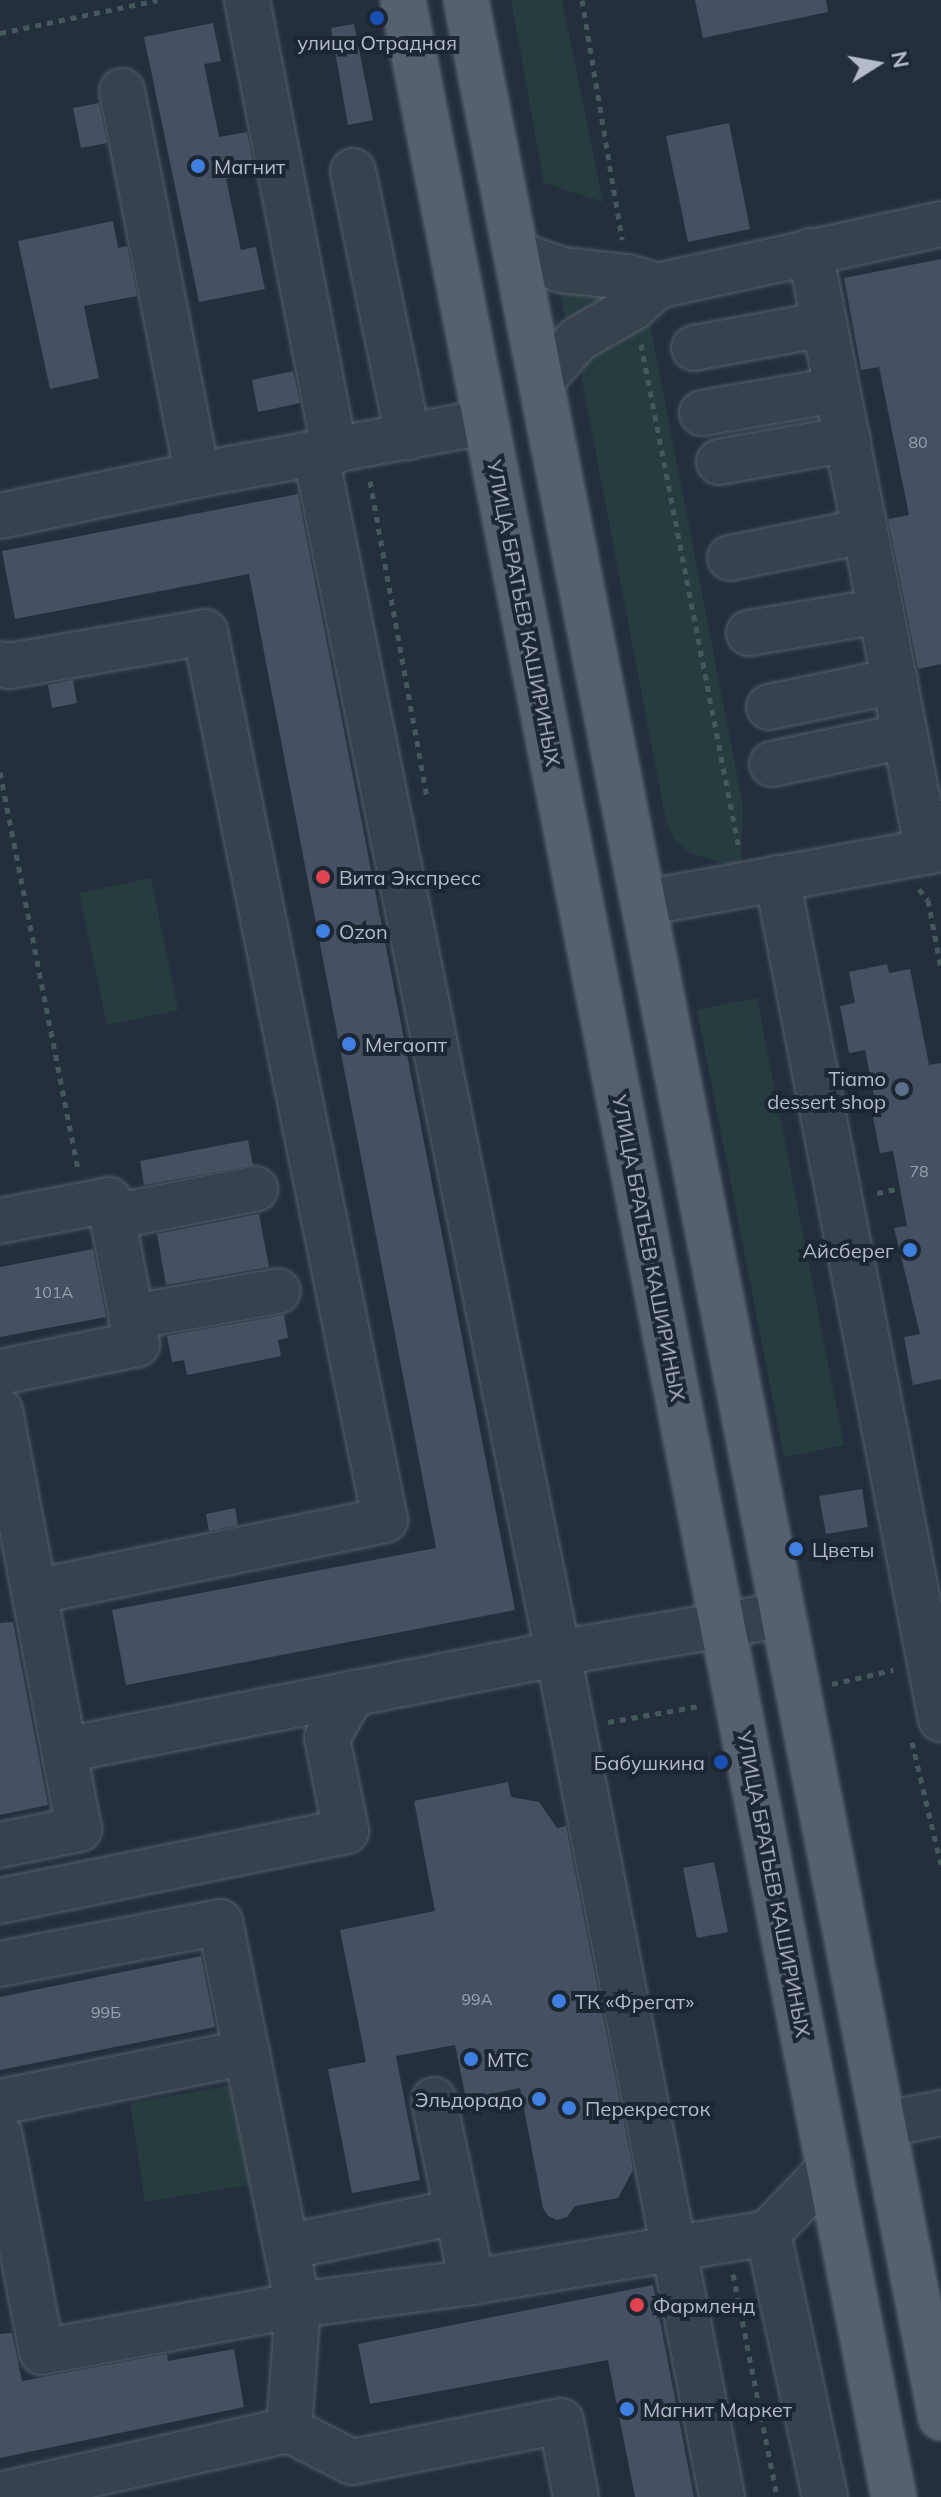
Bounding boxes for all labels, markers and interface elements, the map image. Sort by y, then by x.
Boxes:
marker: улица Отрадная [368,9,386,27]
north arrow [837,24,917,104]
place label: улица Отрадная [297,30,457,54]
text: N [885,49,916,70]
place label: Магнит [214,154,285,178]
marker: Магнит [189,157,207,175]
house number: 80 [908,432,928,452]
street label: УЛИЦА БРАТЬЕВ КАШИРИНЫХ [482,458,566,768]
place label: Вита Экспресс [339,865,481,889]
marker: Вита Экспресс [314,868,332,886]
place label: Ozon [339,919,388,943]
marker: Ozon [314,922,332,940]
place label: Мегаопт [365,1032,447,1056]
marker: Мегаопт [340,1035,358,1053]
place label: Tiamo dessert shop [767,1066,886,1113]
marker: Tiamo dessert shop [893,1080,911,1098]
street label: УЛИЦА БРАТЬЕВ КАШИРИНЫХ [607,1093,691,1403]
house number: 78 [909,1161,929,1181]
place label: Айсберег [802,1238,894,1262]
marker: Айсберег [901,1241,919,1259]
house number: 101А [33,1282,73,1302]
place label: Цветы [812,1537,874,1561]
marker: Цветы [787,1540,805,1558]
street label: УЛИЦА БРАТЬЕВ КАШИРИНЫХ [732,1729,816,2039]
place label: Бабушкина [594,1750,705,1774]
marker: Бабушкина [712,1753,730,1771]
house number: 99А [462,1989,492,2009]
place label: ТК «Фрегат» [575,1989,694,2013]
marker: ТК «Фрегат» [550,1992,568,2010]
house number: 99Б [91,2002,121,2022]
place label: МТС [487,2047,529,2071]
marker: МТС [462,2050,480,2068]
place label: Эльдорадо [415,2087,523,2111]
marker: Эльдорадо [530,2090,548,2108]
place label: Перекресток [585,2096,710,2120]
marker: Перекресток [560,2099,578,2117]
place label: Фармленд [653,2293,755,2317]
marker: Фармленд [628,2296,646,2314]
place label: Магнит Маркет [643,2397,792,2421]
marker: Магнит Маркет [618,2400,636,2418]

